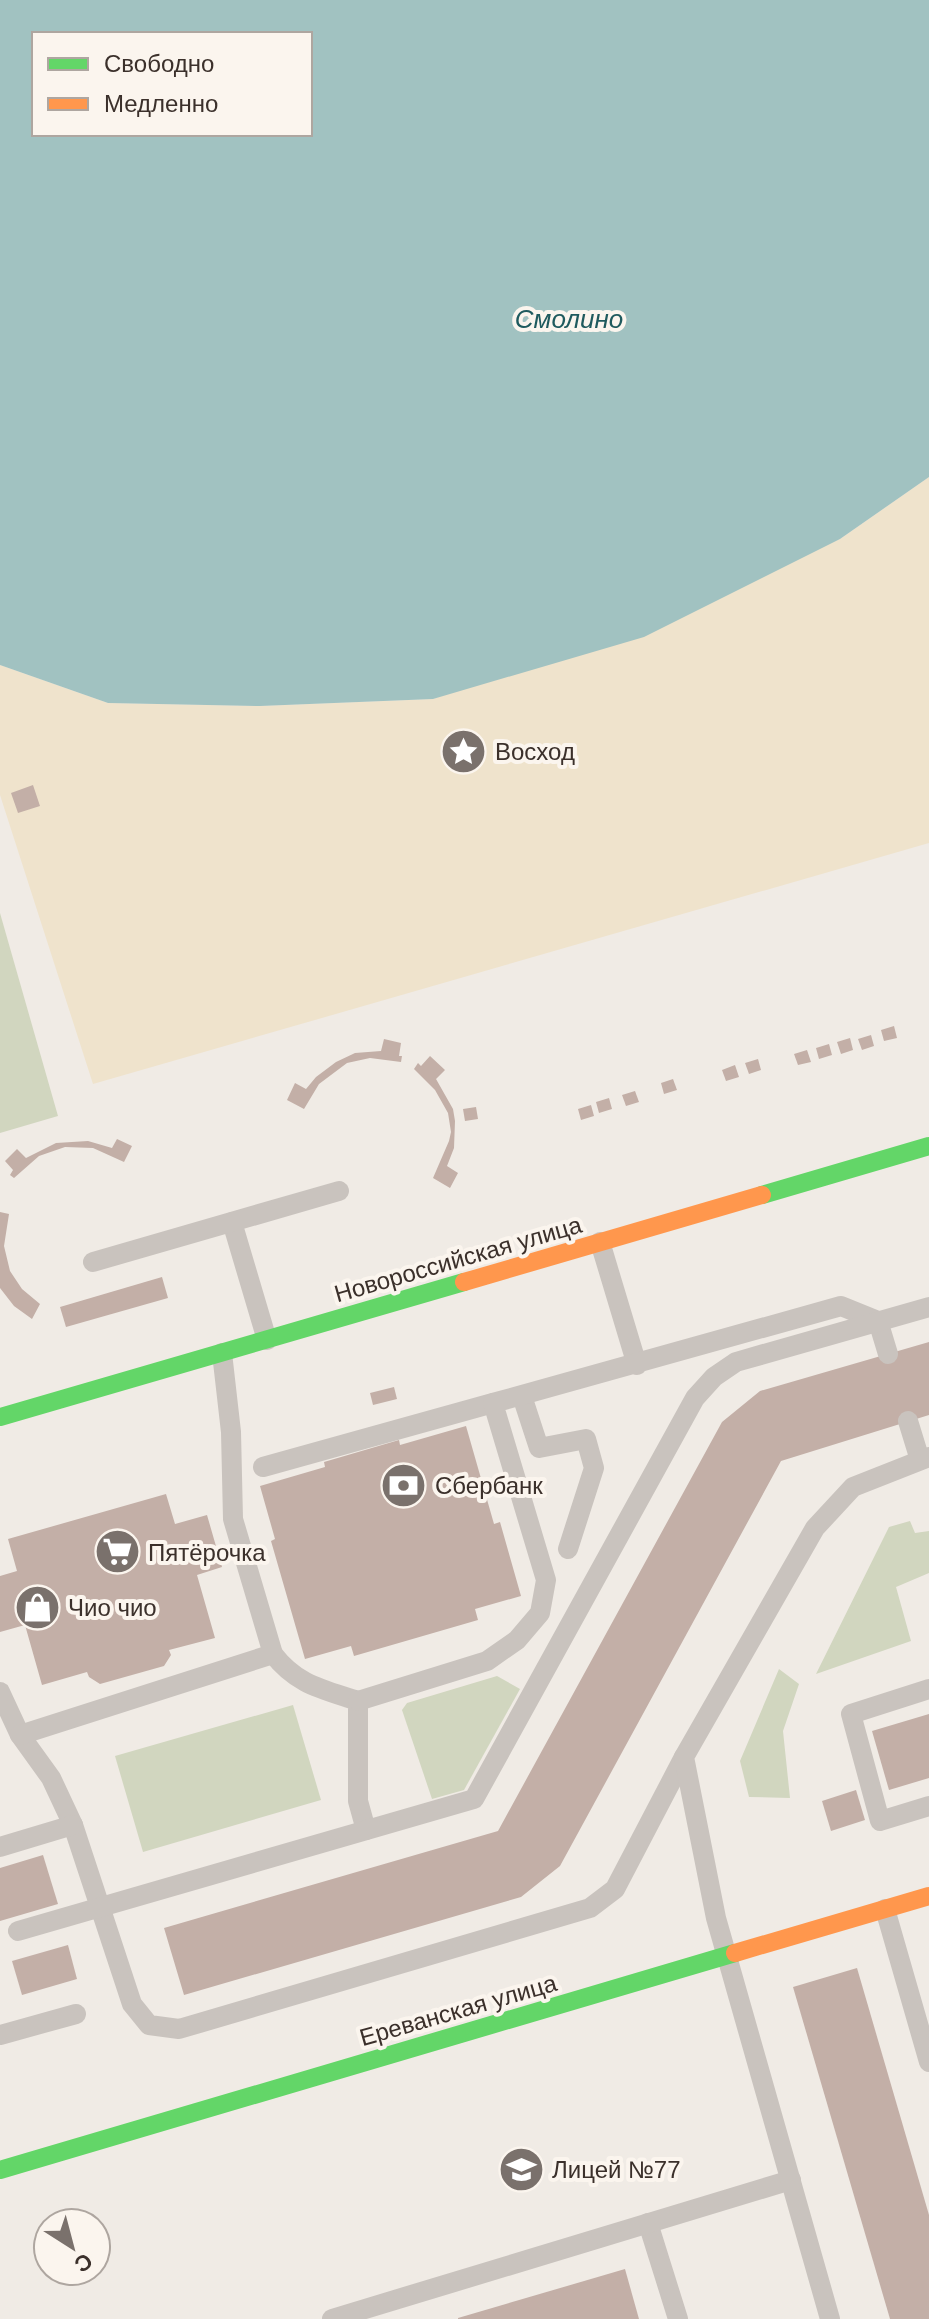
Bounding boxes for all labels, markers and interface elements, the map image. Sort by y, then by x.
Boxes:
legend [32,32,312,136]
text: Свободно [104,50,214,77]
text: Медленно [104,90,218,117]
water label: Смолино [515,304,623,334]
place icon: Восход [440,727,488,775]
place label: Восход [495,738,575,765]
street label: Новороссийская улица [331,1211,585,1307]
bank icon: Сбербанк [380,1461,428,1509]
place label: Сбербанк [435,1472,543,1499]
supermarket icon: Пятёрочка [93,1528,141,1576]
place label: Пятёрочка [148,1539,266,1566]
shop icon: Чио чио [13,1583,61,1631]
place label: Чио чио [68,1594,157,1621]
street label: Ереванская улица [356,1969,560,2051]
school or university icon: Лицей №77 [497,2145,545,2193]
place label: Лицей №77 [552,2156,681,2183]
north arrow [32,2207,112,2287]
text: С [70,2248,97,2278]

